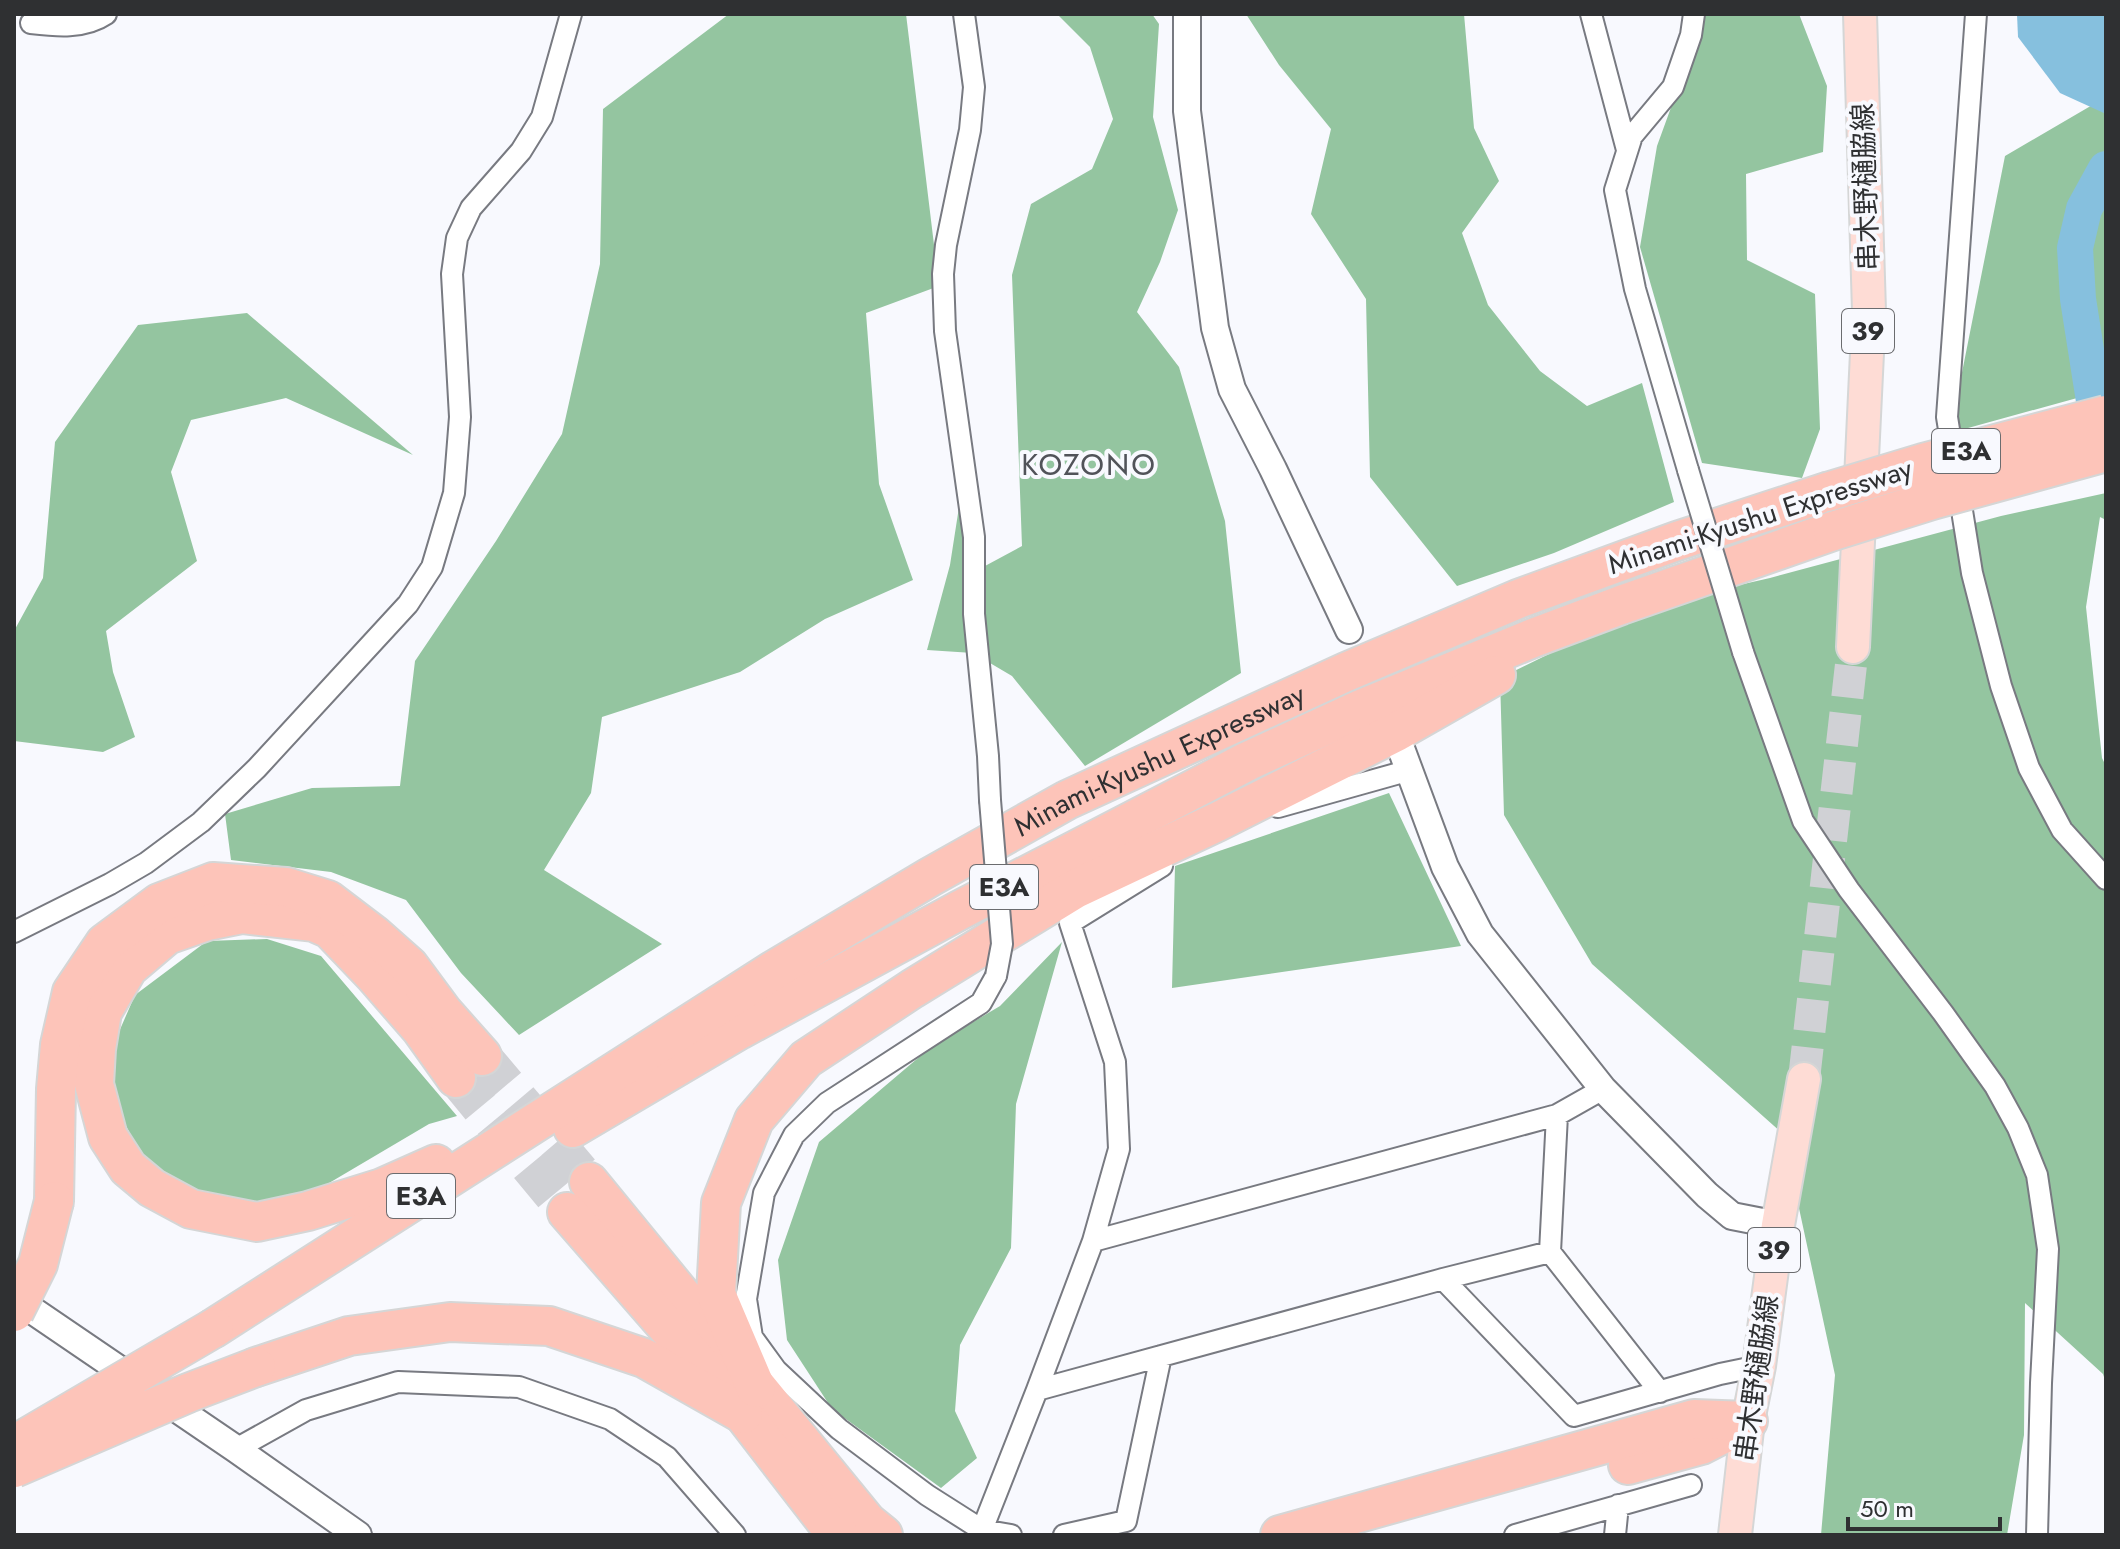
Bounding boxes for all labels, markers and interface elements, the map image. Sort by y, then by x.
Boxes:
street label: 串木野樋脇線 [1842,102,1889,272]
road number: 39 [1842,309,1894,353]
road number: E3A [1932,429,2000,473]
district label: KOZONO [1021,443,1157,486]
street label: Minami-Kyushu Expressway [1603,448,1918,585]
street label: Minami-Kyushu Expressway [1006,673,1312,847]
road number: E3A [970,865,1038,909]
road number: E3A [387,1174,455,1218]
road number: 39 [1748,1228,1800,1272]
street label: 串木野樋脇線 [1725,1292,1788,1464]
scale bar [1848,1481,2000,1531]
text: 50 m [1860,1491,1914,1526]

